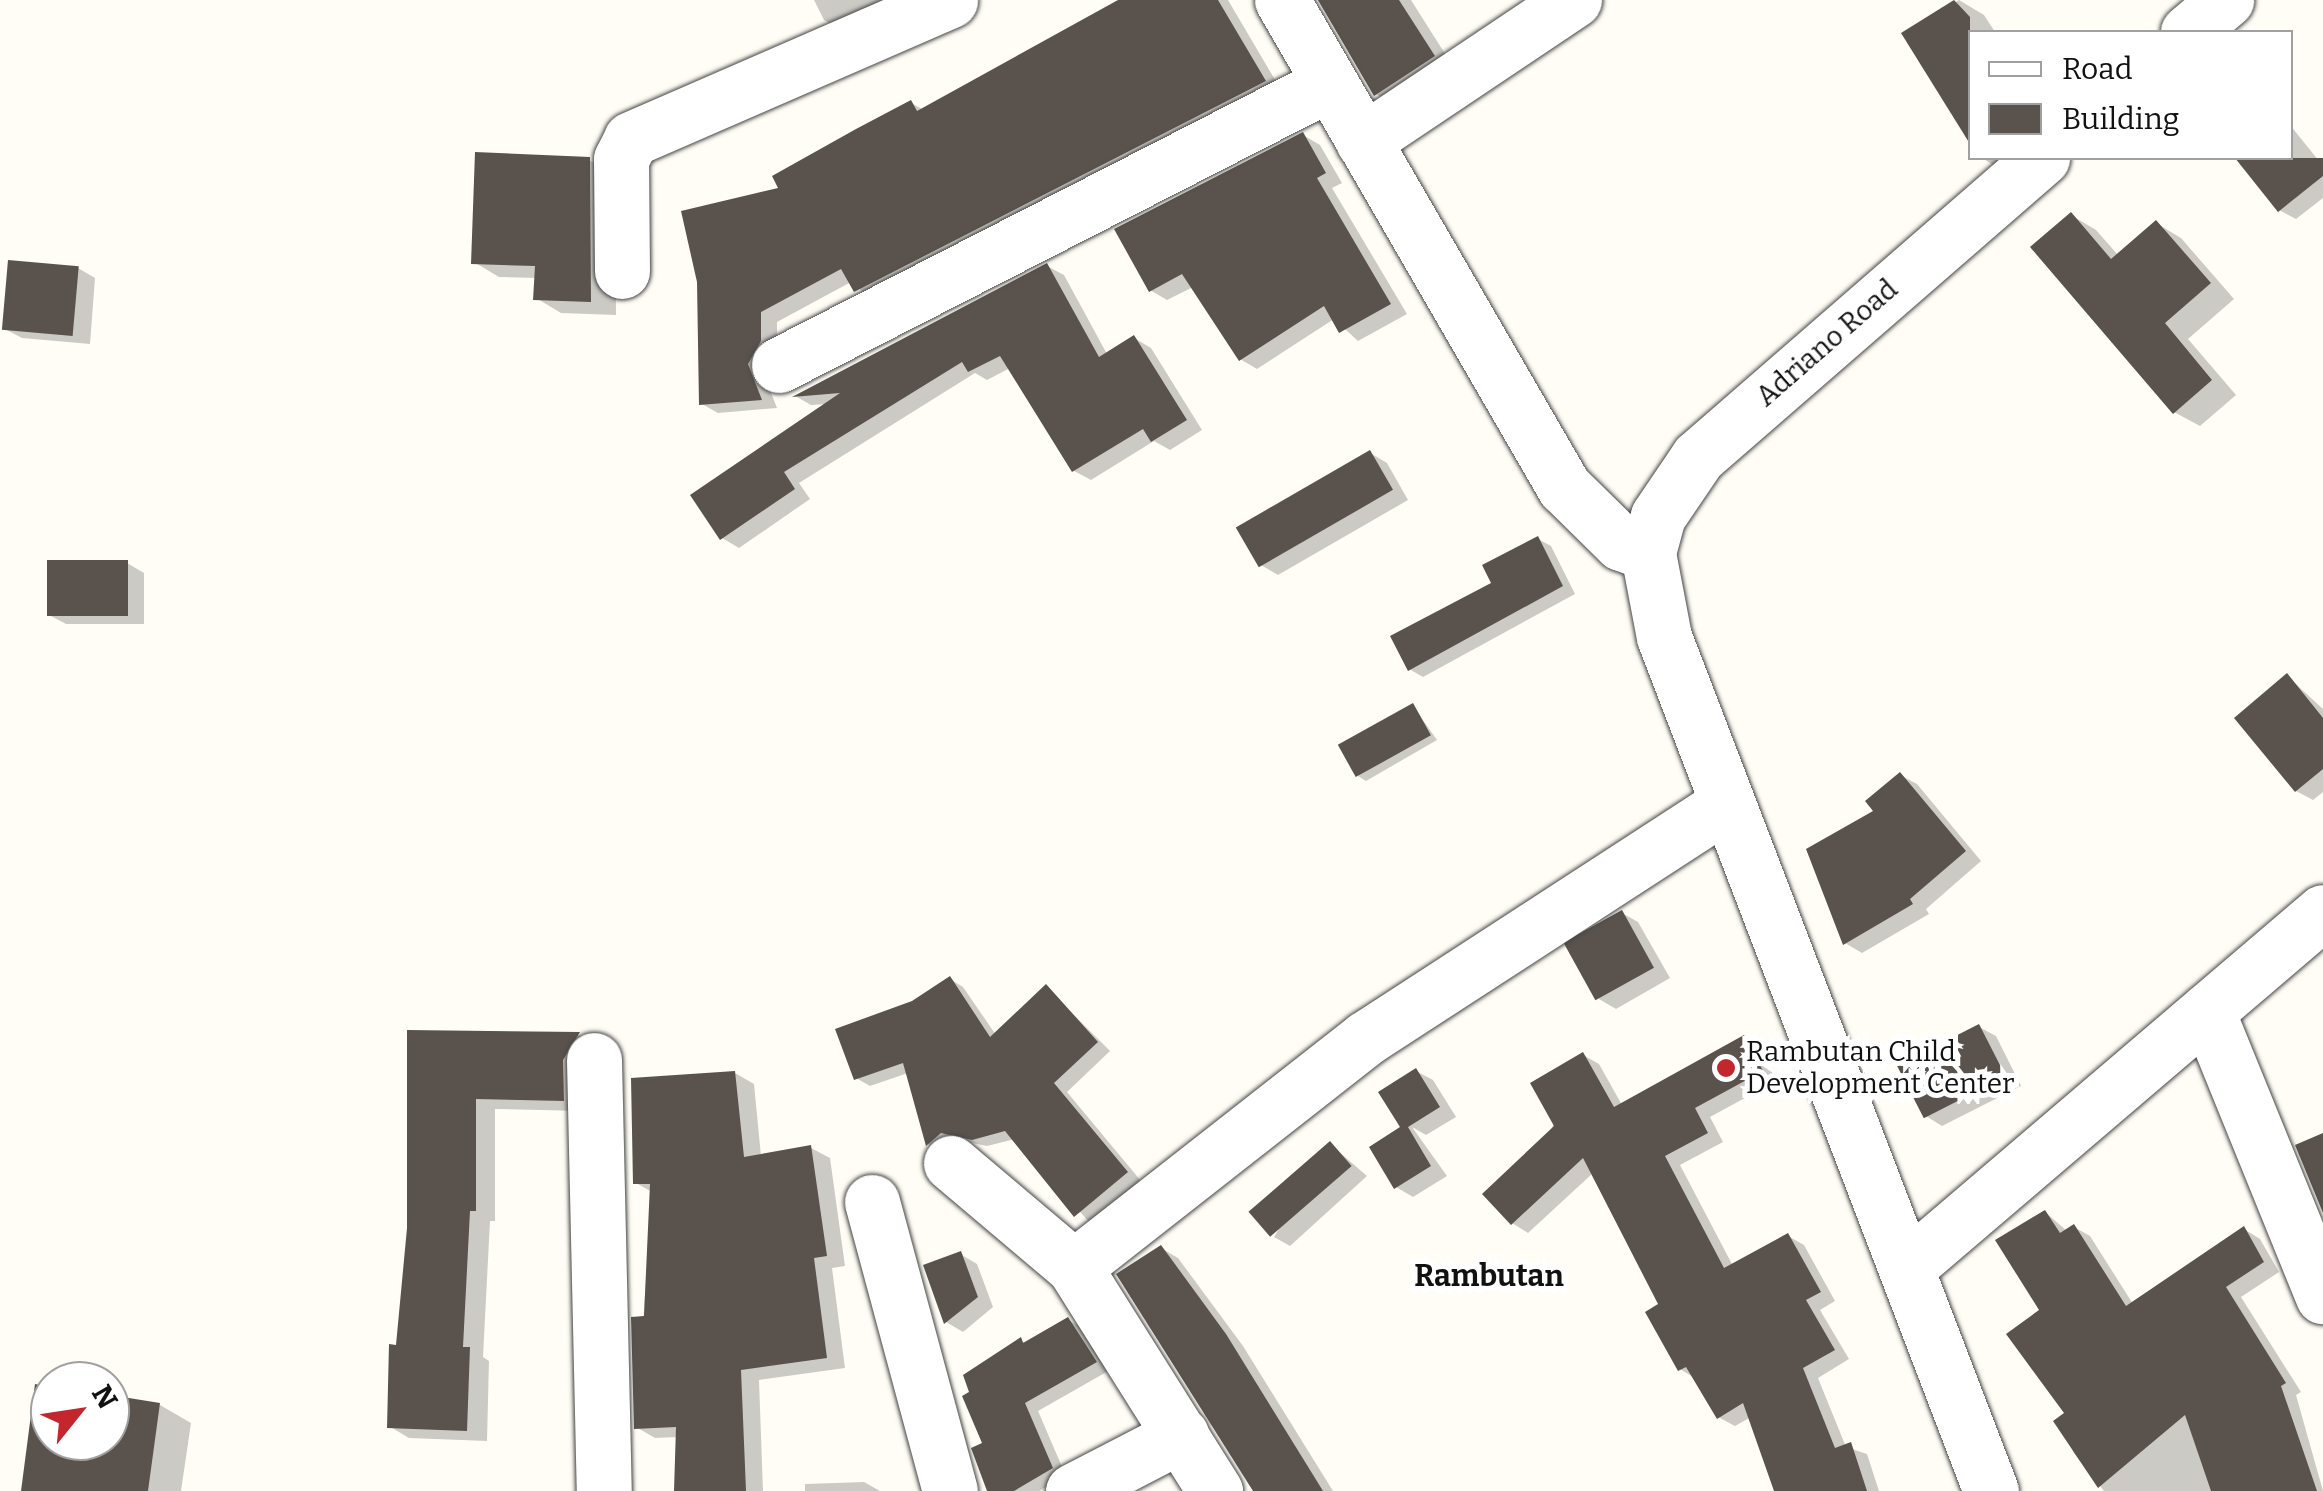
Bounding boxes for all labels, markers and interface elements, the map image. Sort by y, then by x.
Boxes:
legend [1968,30,2293,160]
text: Road [2062,51,2133,87]
text: Building [2062,101,2180,137]
street label: Adriano Road [1749,272,1905,414]
place label: Rambutan Child Development Center [1746,1035,2014,1101]
marker: Rambutan Child Development Center [1715,1057,1737,1079]
district label: Rambutan [1414,1258,1564,1294]
north arrow [30,1361,130,1461]
text: N [85,1379,124,1414]

